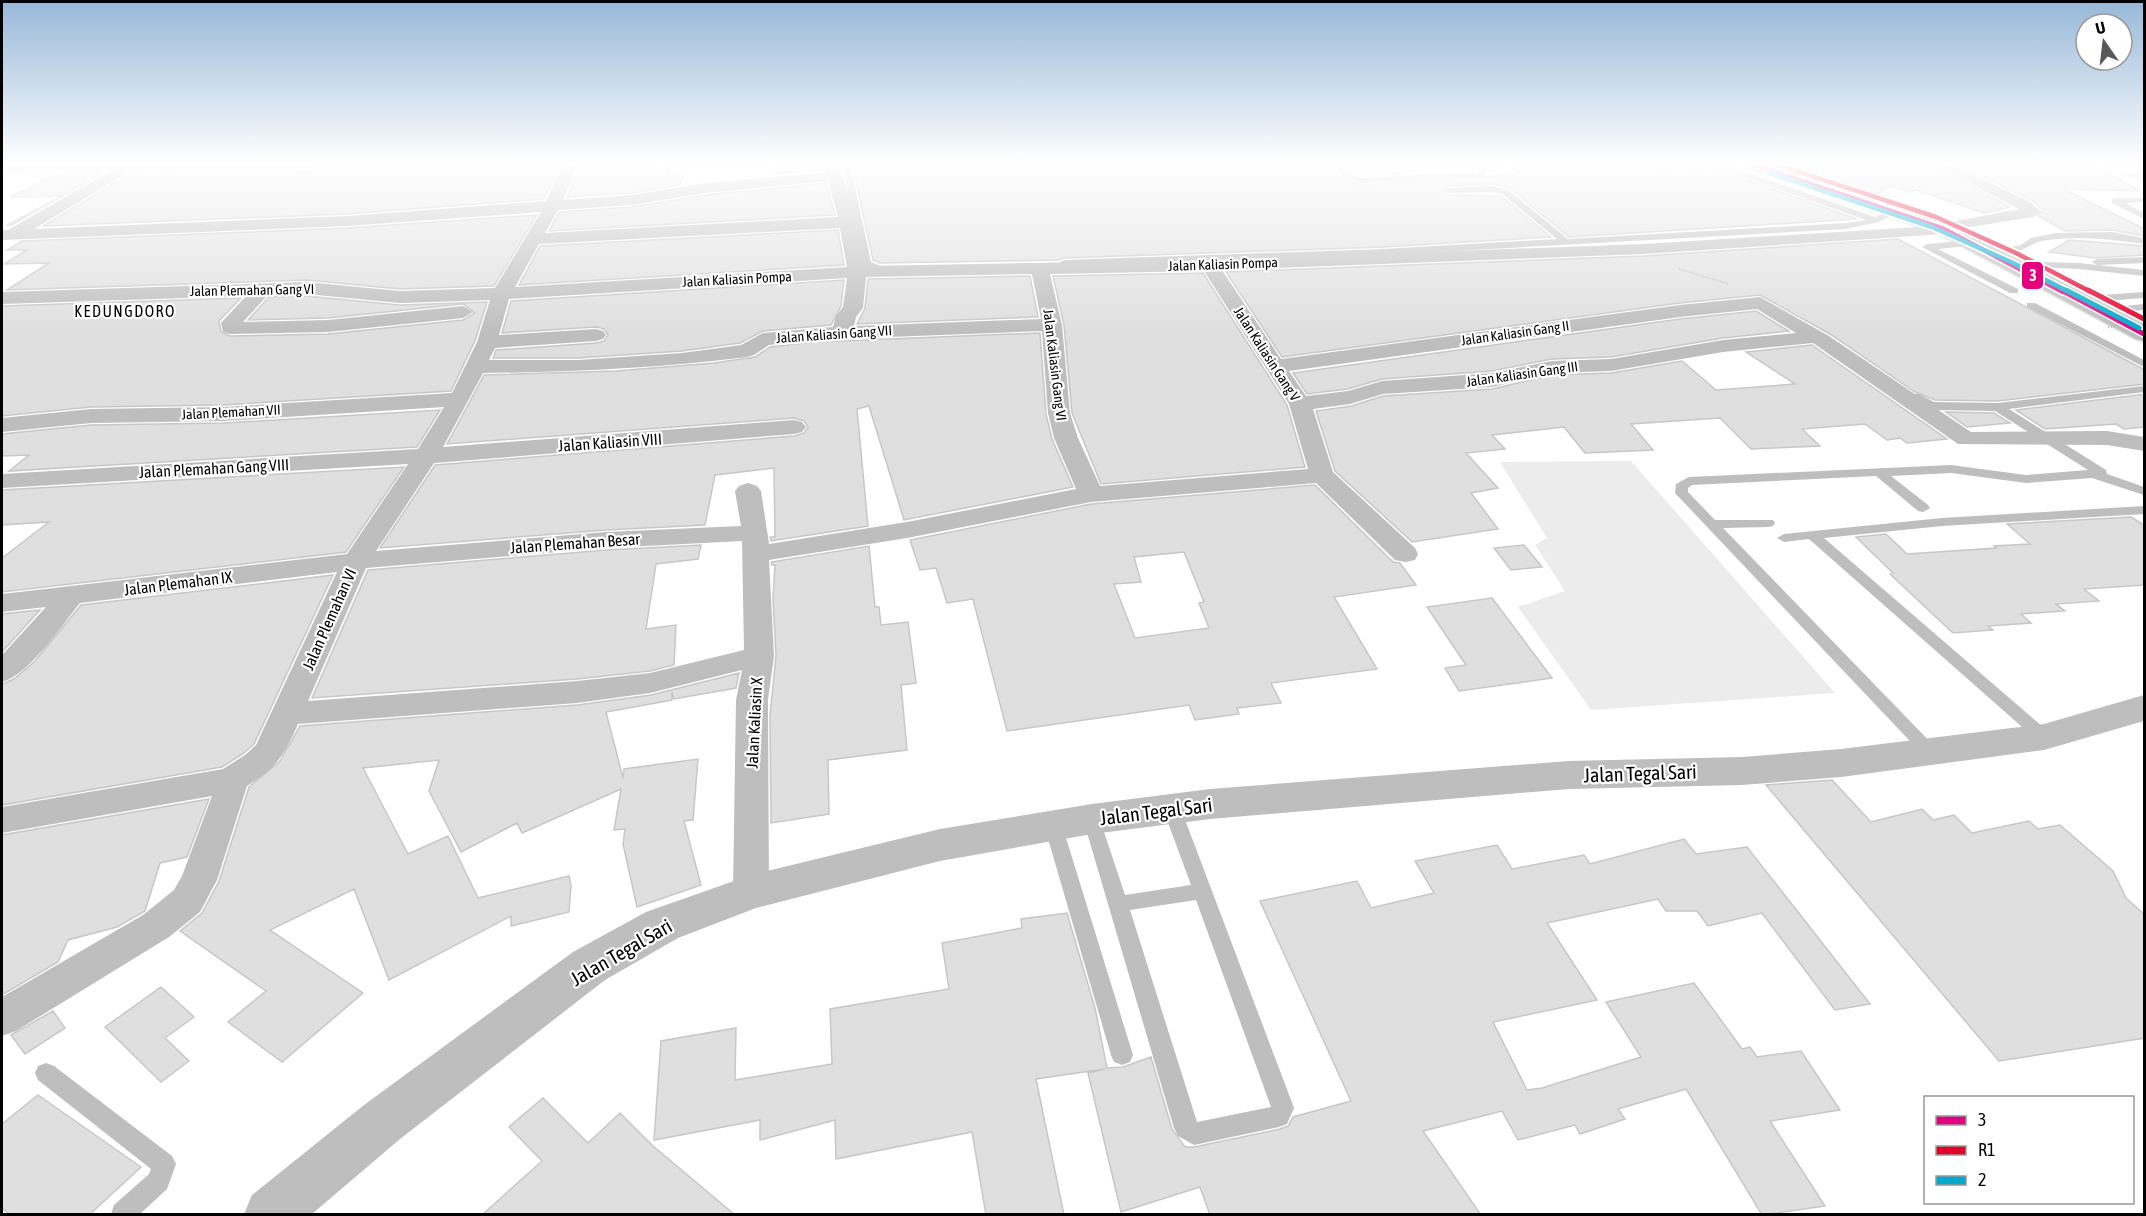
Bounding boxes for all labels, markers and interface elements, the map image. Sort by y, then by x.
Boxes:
north arrow [2074,12,2134,72]
text: U [2094,18,2107,37]
street label: Jalan Kaliasin Pompa [1168,254,1278,274]
line badge: 3 [2021,261,2044,290]
text: 3 [2029,266,2037,284]
street label: Jalan Kaliasin Pompa [682,268,792,290]
street label: Jalan Plemahan Gang VI [190,281,314,299]
district label: KEDUNGDORO [74,302,176,320]
street label: Jalan Kaliasin Gang V [1231,304,1303,404]
street label: Jalan Kaliasin Gang VI [1040,308,1070,422]
street label: Jalan Kaliasin Gang II [1460,317,1570,349]
street label: Jalan Kaliasin Gang VII [776,322,892,346]
street label: Jalan Kaliasin Gang III [1465,358,1579,390]
street label: Jalan Plemahan VII [181,401,281,423]
street label: Jalan Kaliasin VIII [558,429,662,455]
street label: Jalan Plemahan Gang VIII [138,455,290,482]
street label: Jalan Plemahan Besar [509,529,641,557]
street label: Jalan Plemahan VI [299,565,359,673]
street label: Jalan Plemahan IX [123,567,234,599]
street label: Jalan Kaliasin X [743,676,765,769]
street label: Jalan Tegal Sari [1583,760,1697,786]
street label: Jalan Tegal Sari [1098,793,1214,829]
street label: Jalan Tegal Sari [566,914,676,990]
legend [1924,1096,2134,1204]
text: 3 [1978,1109,1986,1130]
text: R1 [1978,1139,1995,1160]
text: 2 [1978,1169,1986,1190]

